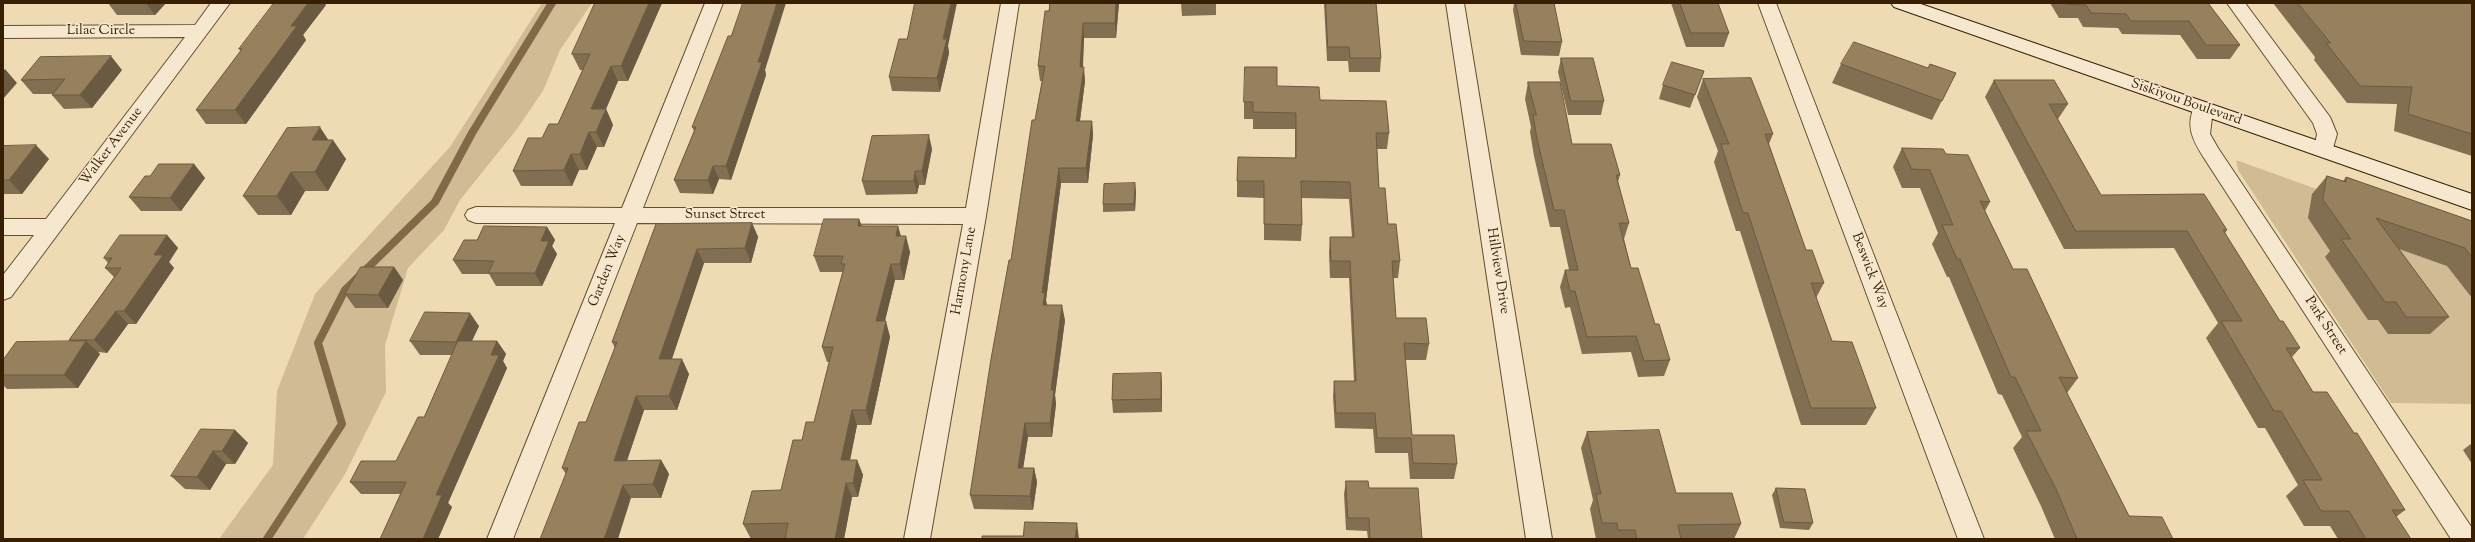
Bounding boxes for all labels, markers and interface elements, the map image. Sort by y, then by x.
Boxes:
street label: Lilac Circle [67,24,135,40]
street label: Siskiyou Boulevard [2128,76,2244,130]
street label: Walker Avenue [77,104,147,190]
street label: Sunset Street [685,208,765,224]
street label: Harmony Lane [949,226,981,316]
street label: Hillview Drive [1482,227,1512,315]
street label: Beswick Way [1847,231,1891,311]
street label: Garden Way [586,232,630,310]
street label: Park Street [2300,294,2350,358]

